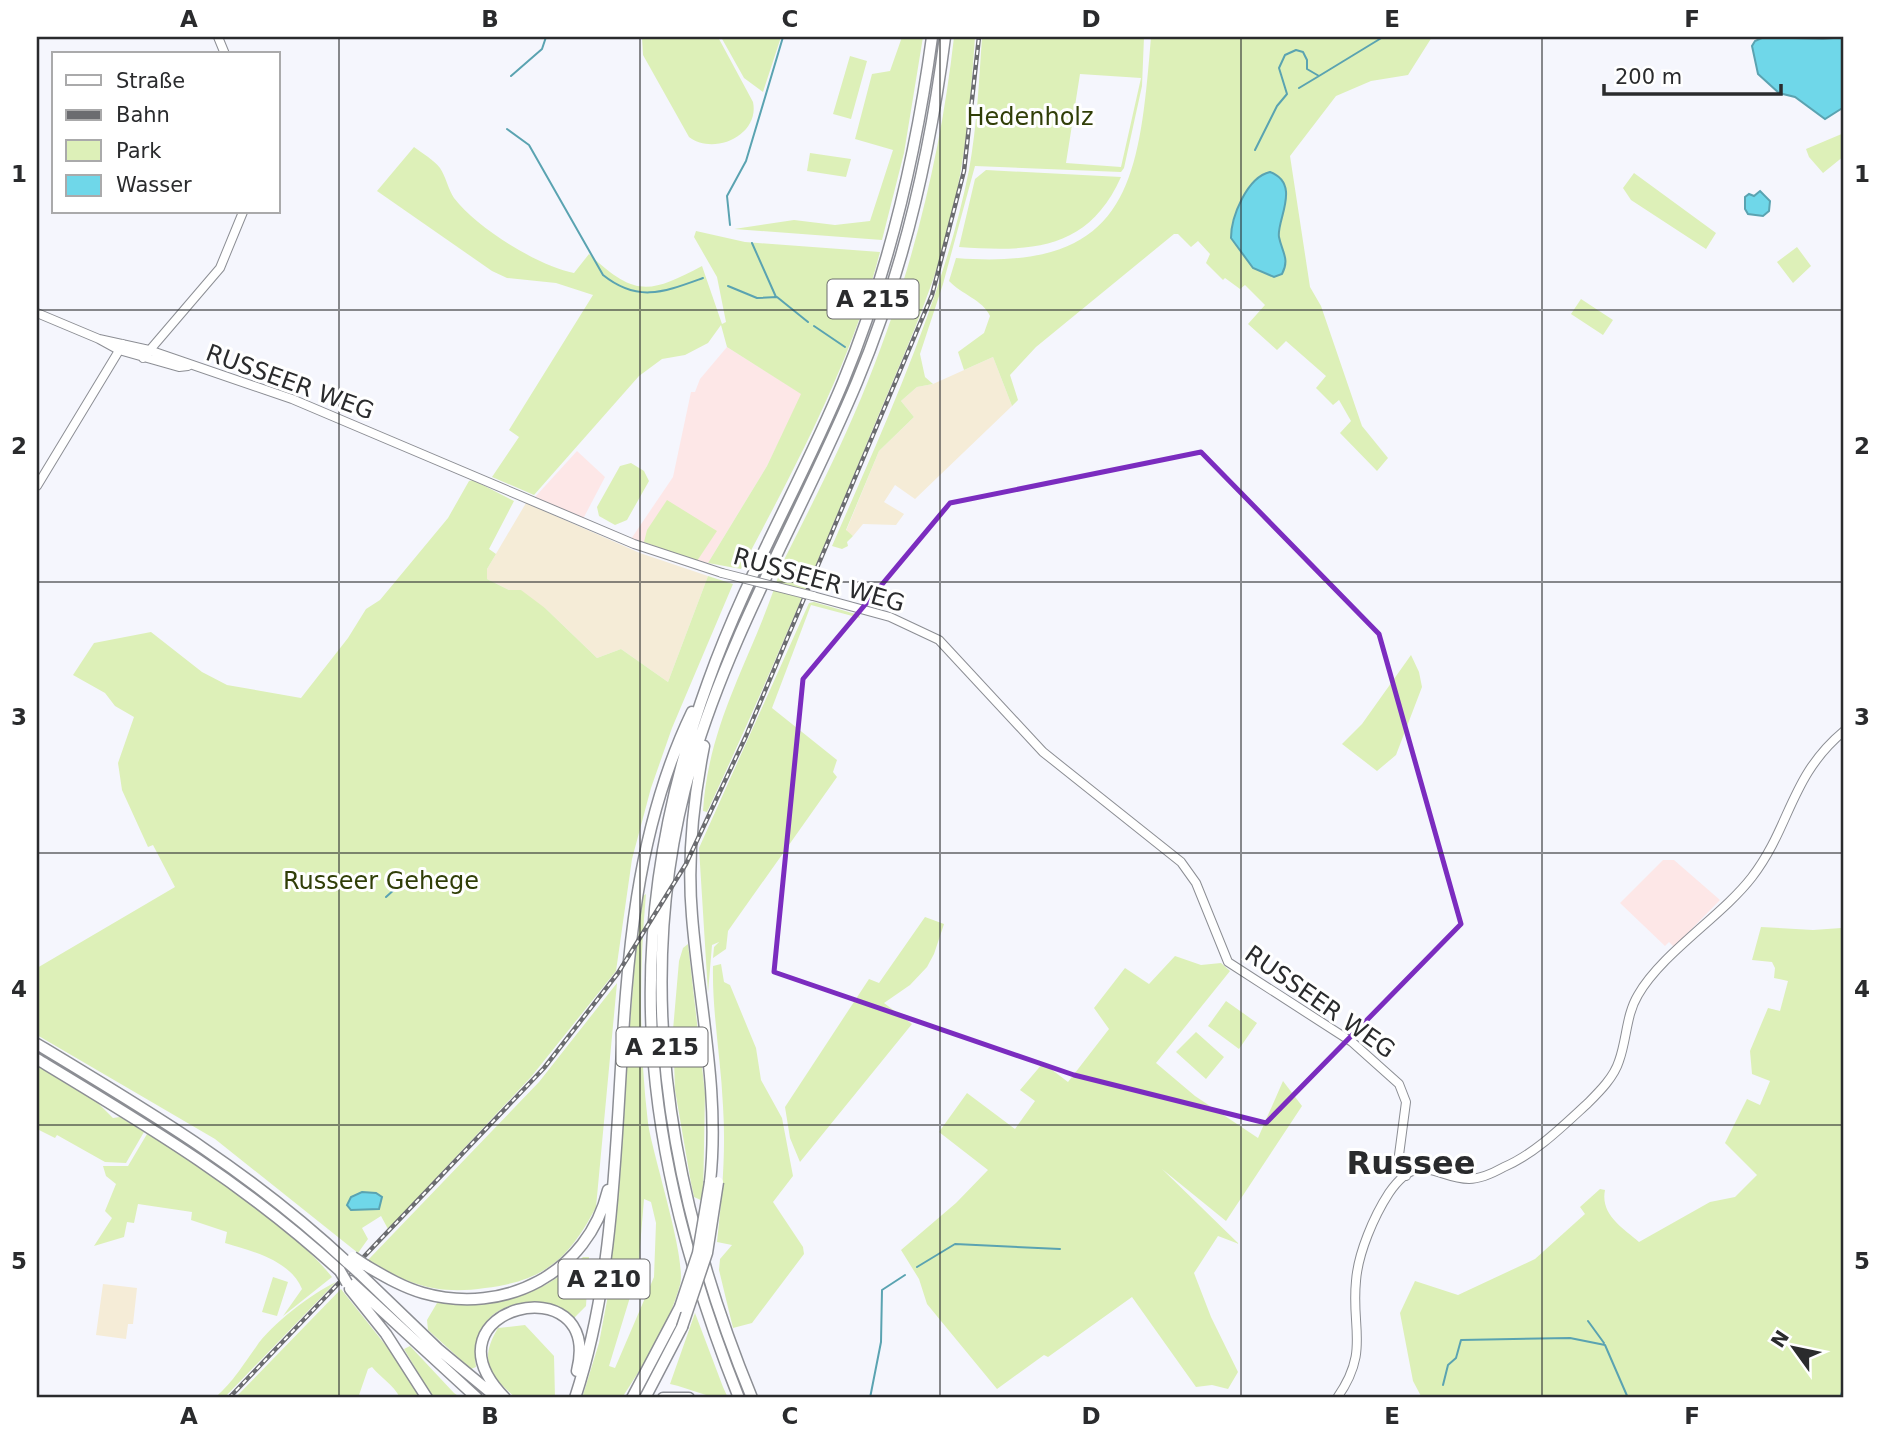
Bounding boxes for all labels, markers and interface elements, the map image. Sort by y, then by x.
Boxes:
text: A [180,6,198,32]
text: B [481,6,499,32]
text: C [782,6,798,32]
text: D [1081,6,1101,32]
text: E [1384,6,1400,32]
text: F [1684,6,1700,32]
legend [52,52,280,214]
scale bar [1604,52,1781,96]
text: 200 m [1615,65,1682,89]
text: Straße [116,69,185,93]
text: Bahn [116,103,170,127]
park label: Hedenholz [966,103,1094,131]
text: Park [116,139,162,163]
text: 1 [11,161,27,187]
text: 1 [1854,161,1870,187]
text: Wasser [116,173,192,197]
road number: A 215 [828,280,918,318]
street label: RUSSEER WEG [202,339,378,425]
text: 2 [11,433,27,459]
text: 2 [1854,433,1870,459]
street label: RUSSEER WEG [730,542,908,618]
text: 3 [11,704,27,730]
text: 3 [1854,704,1870,730]
park label: Russeer Gehege [283,867,479,895]
street label: RUSSEER WEG [1240,940,1400,1064]
text: 4 [11,976,27,1002]
text: 4 [1854,976,1870,1002]
road number: A 215 [616,1028,708,1066]
district label: Russee [1347,1144,1475,1182]
text: 5 [11,1248,27,1274]
text: 5 [1854,1248,1870,1274]
road number: A 210 [558,1260,650,1298]
north arrow [1758,1312,1828,1382]
text: N [1766,1326,1793,1351]
text: A [180,1403,198,1429]
text: B [481,1403,499,1429]
text: C [782,1403,798,1429]
text: D [1081,1403,1101,1429]
text: E [1384,1403,1400,1429]
text: F [1684,1403,1700,1429]

